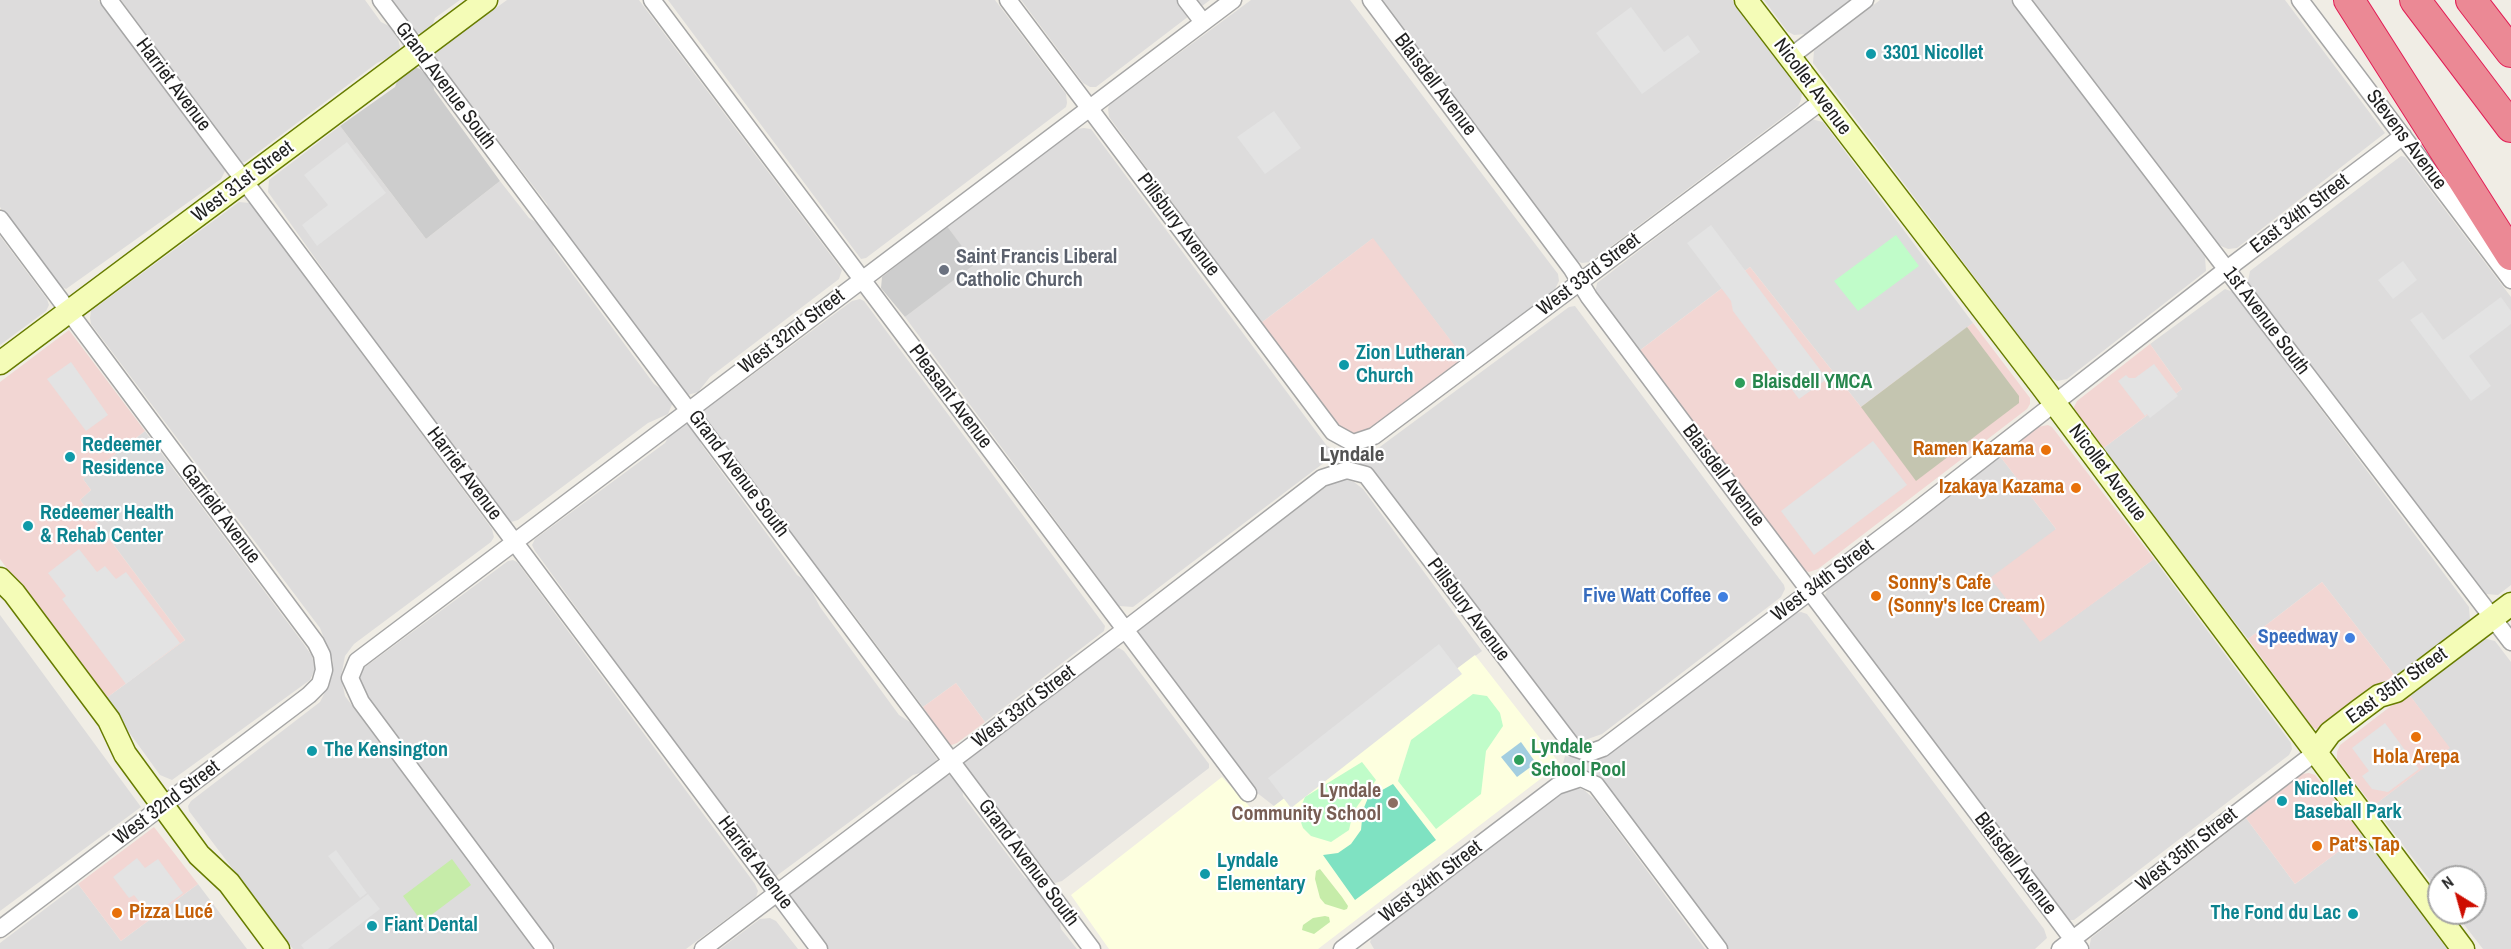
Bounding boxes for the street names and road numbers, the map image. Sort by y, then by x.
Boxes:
street label: Grand Avenue South [389,18,501,154]
street label: Blaisdell Avenue [1389,29,1481,141]
street label: Harriet Avenue [130,34,216,136]
street label: Nicollet Avenue [1768,34,1856,140]
street label: Stevens Avenue [2361,85,2451,195]
street label: West 31st Street [187,136,299,228]
street label: Pillsbury Avenue [1131,169,1225,281]
street label: East 34th Street [2246,169,2354,259]
street label: West 33rd Street [1533,228,1645,322]
street label: 1st Avenue South [2218,262,2314,380]
street label: West 32nd Street [734,284,850,380]
street label: Pleasant Avenue [903,340,997,454]
street label: Grand Avenue South [682,406,794,542]
street label: Blaisdell Avenue [1677,420,1769,532]
street label: Nicollet Avenue [2063,420,2151,526]
street label: Harriet Avenue [421,423,507,525]
street label: Garfield Avenue [175,460,265,568]
street label: West 34th Street [1767,535,1879,627]
street label: Pillsbury Avenue [1421,554,1515,666]
street label: East 35th Street [2342,642,2452,730]
street label: West 33rd Street [968,660,1080,754]
street label: West 32nd Street [109,755,225,851]
street label: Grand Avenue South [972,795,1084,931]
street label: West 35th Street [2132,803,2242,897]
street label: Blaisdell Avenue [1969,808,2061,920]
street label: Harriet Avenue [712,812,798,914]
street label: West 34th Street [1375,836,1487,928]

